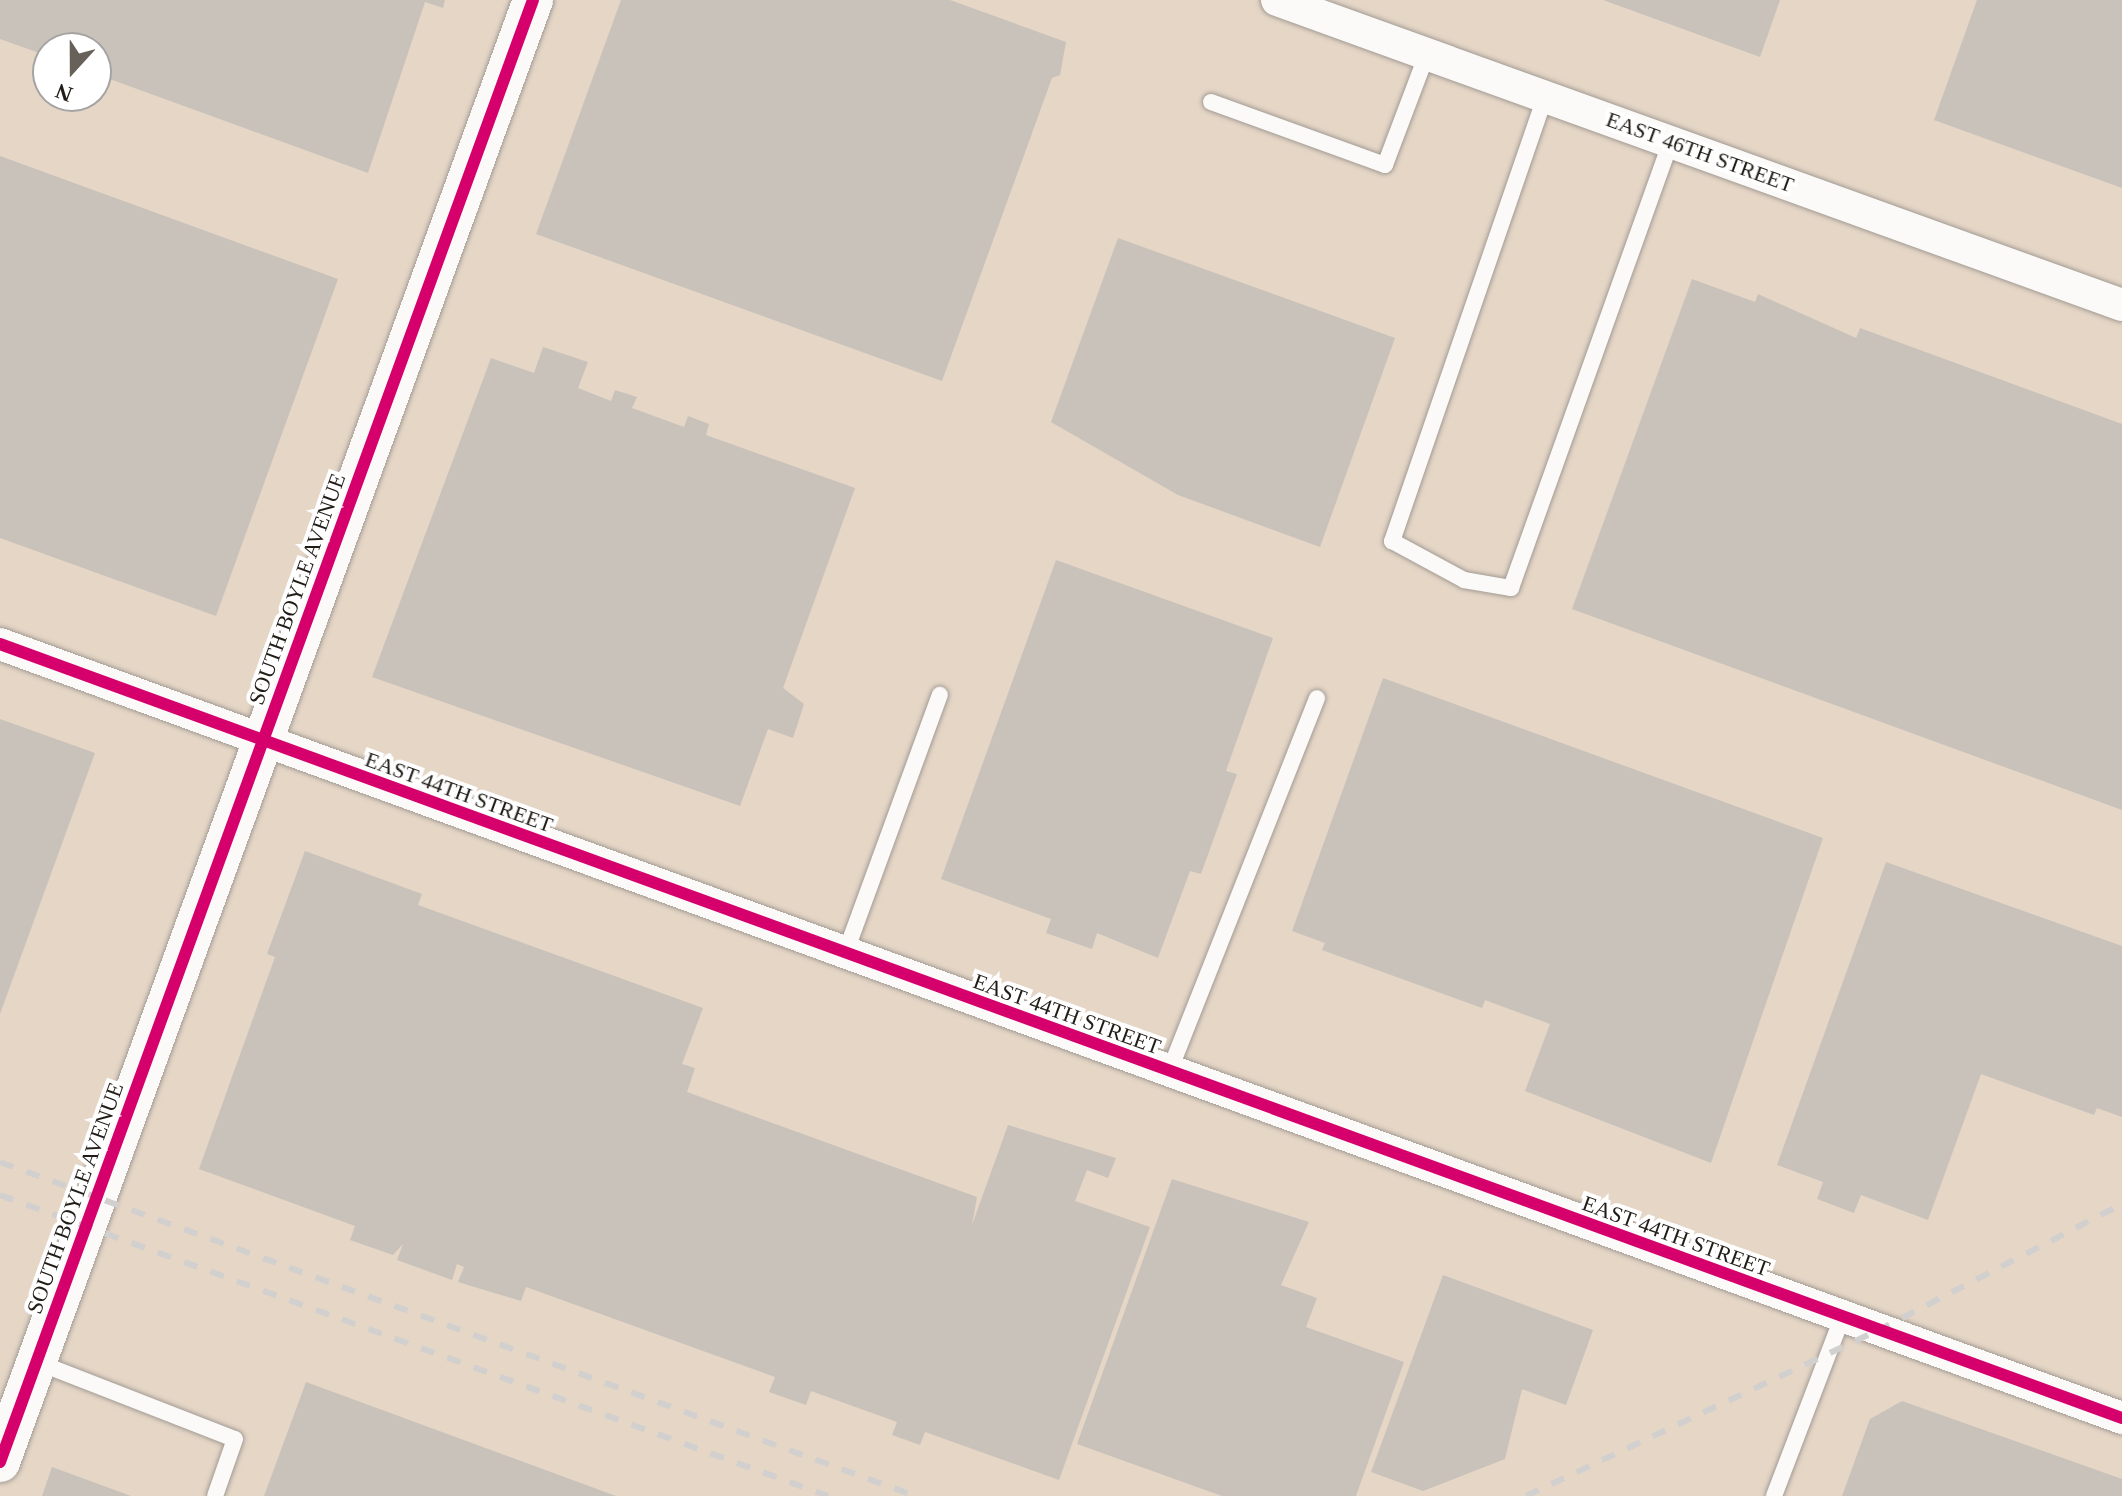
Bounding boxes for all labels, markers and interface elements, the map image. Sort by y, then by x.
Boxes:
north arrow [32,32,112,112]
text: N [52,78,76,108]
street label: EAST 46TH STREET [1602,106,1798,198]
street label: SOUTH BOYLE AVENUE [243,469,351,709]
street label: EAST 44TH STREET [361,746,557,838]
street label: EAST 44TH STREET [969,968,1165,1060]
street label: SOUTH BOYLE AVENUE [21,1078,129,1318]
street label: EAST 44TH STREET [1578,1190,1774,1282]

